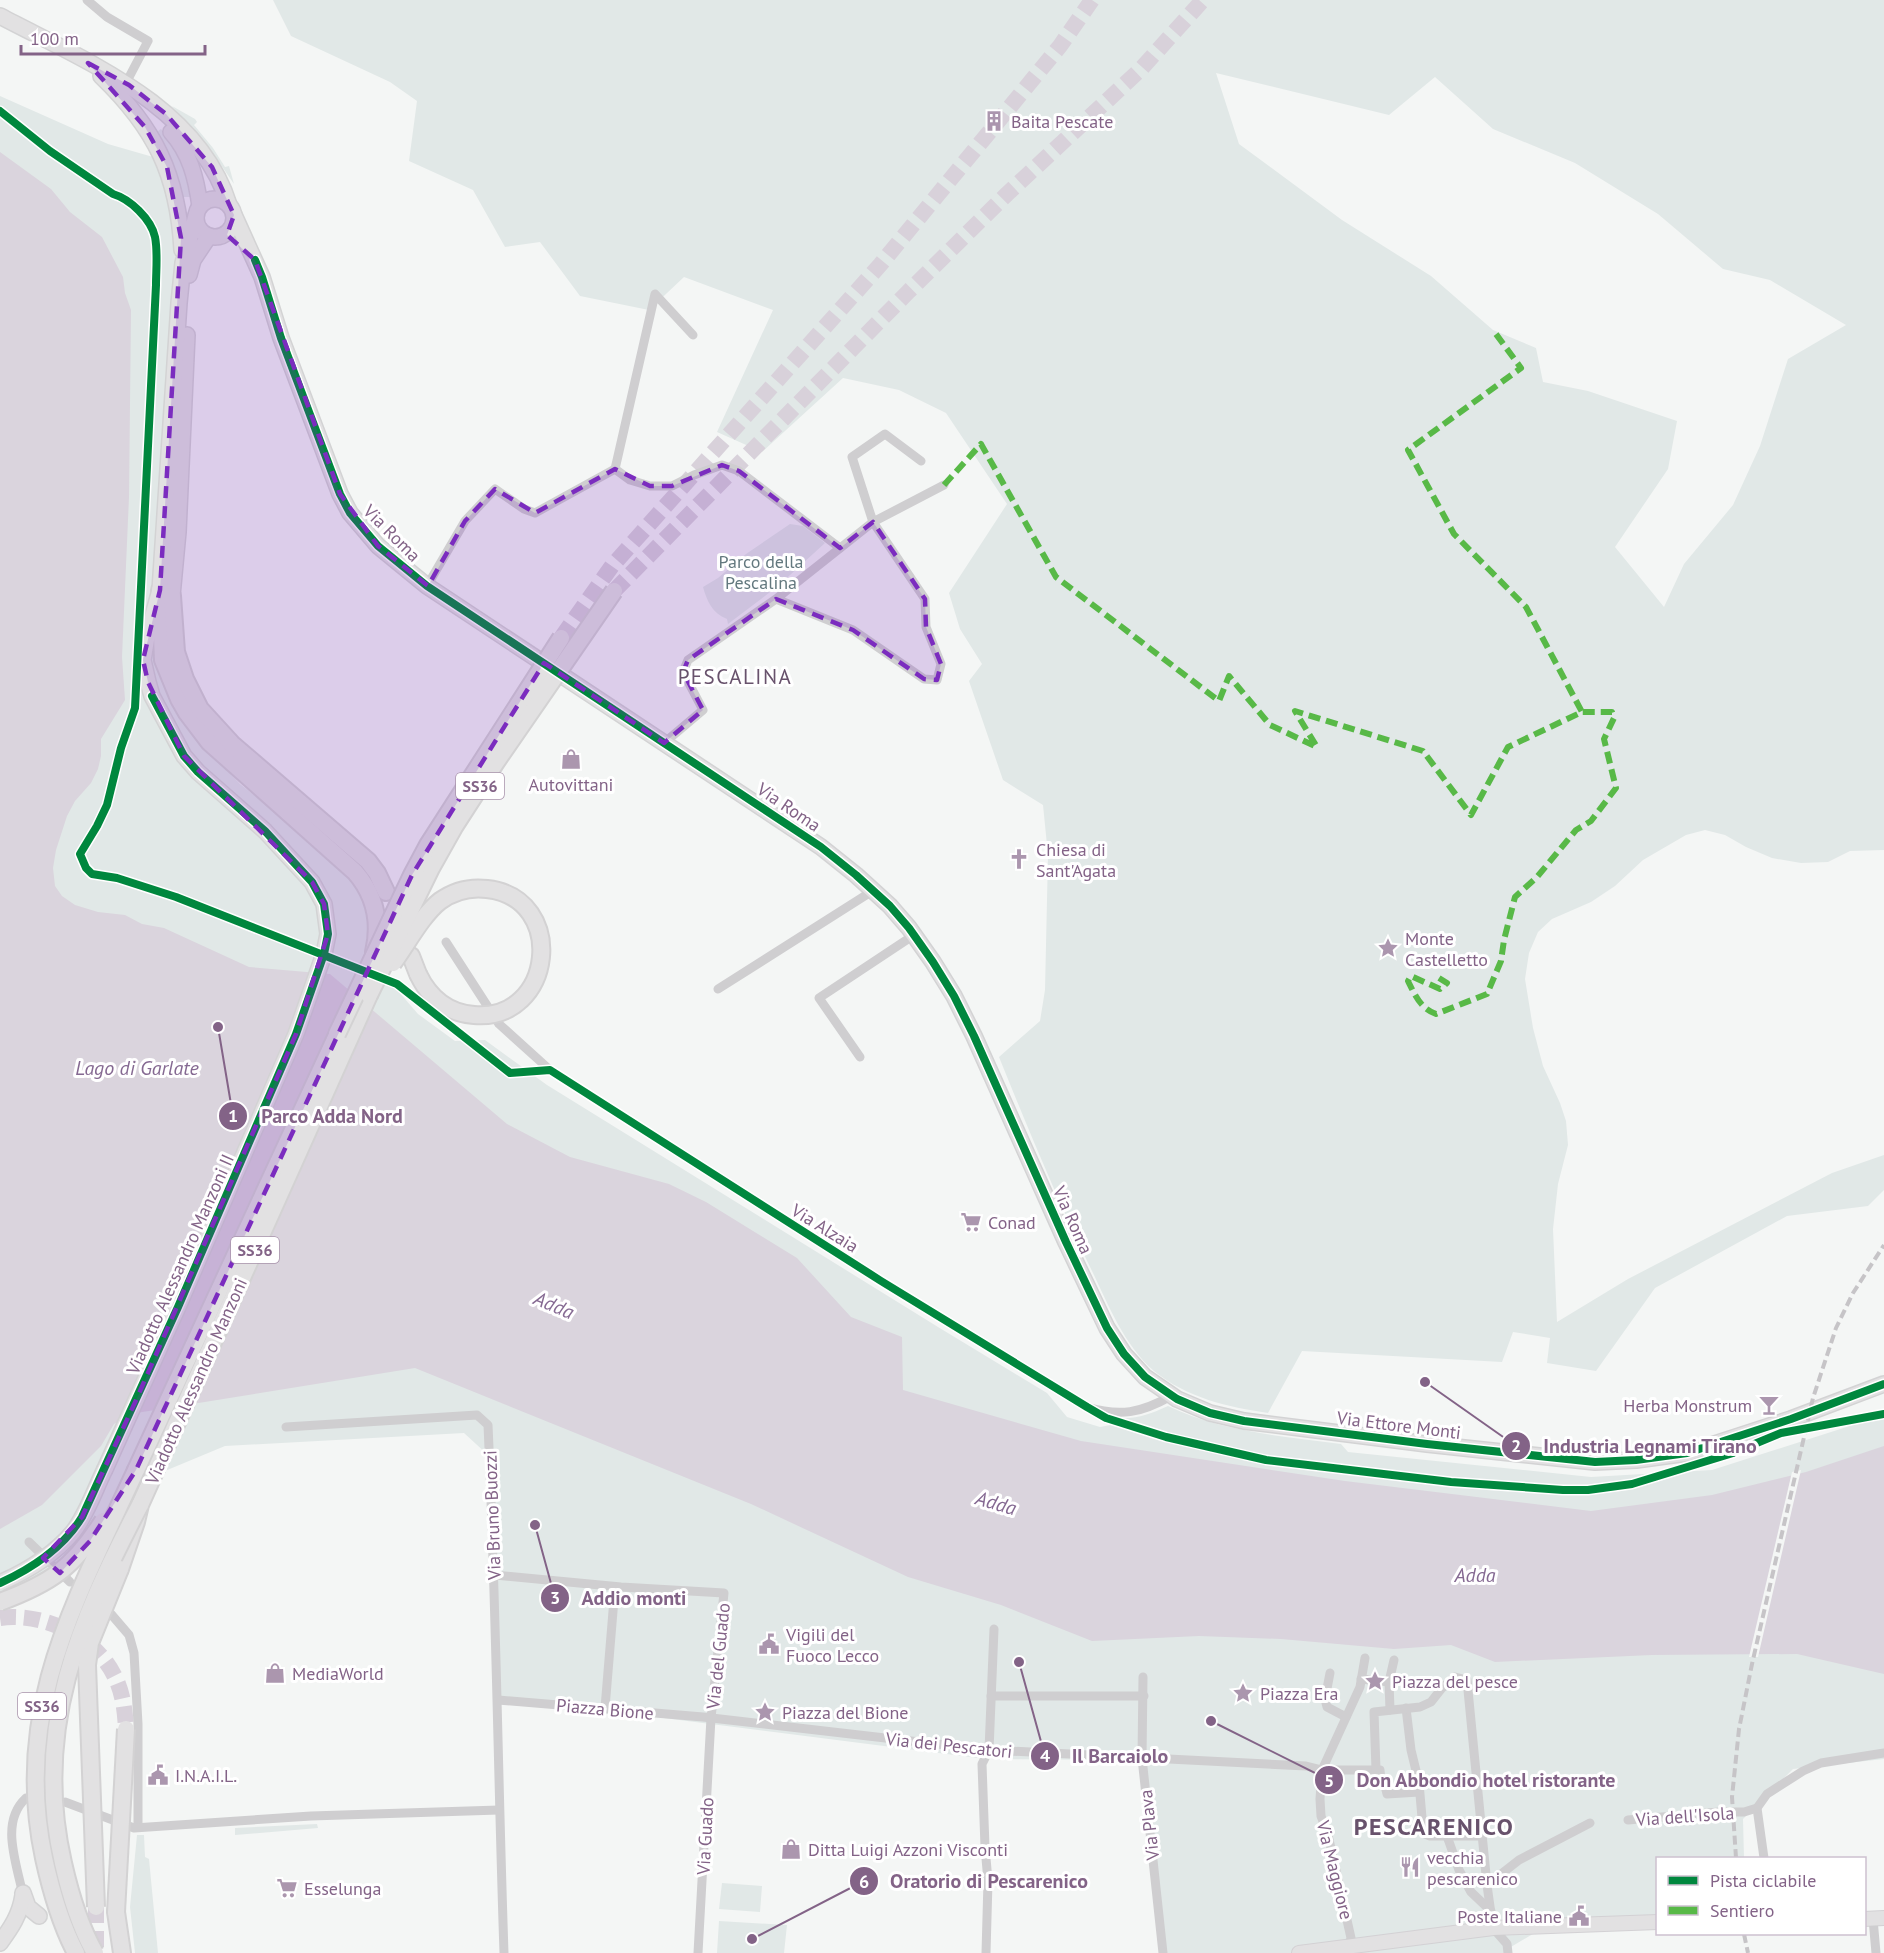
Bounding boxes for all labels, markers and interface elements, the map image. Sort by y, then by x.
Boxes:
scale bar [21,18,206,56]
text: 100 m [30,27,79,50]
building icon: Baita Pescate [982,109,1006,133]
place label: Baita Pescate [1011,110,1113,133]
street label: Via Roma [358,499,426,567]
park label: Parco della Pescalina [719,550,803,594]
district label: PESCALINA [678,663,792,690]
shop icon: Autovittani [559,747,583,771]
road number: SS36 [456,773,504,799]
place label: Autovittani [529,773,613,796]
street label: Via Roma [752,777,825,837]
place label: Chiesa di Sant'Agata [1036,838,1116,882]
church icon: Chiesa di Sant'Agata [1007,847,1031,871]
place label: Monte Castelletto [1405,927,1488,971]
place icon: Monte Castelletto [1376,936,1400,960]
water label: Lago di Garlate [75,1055,200,1081]
callout: Parco Adda Nord [218,1097,415,1135]
text: Parco Adda Nord [261,1103,403,1129]
text: 1 [228,1104,238,1127]
street label: Viadotto Alessandro Manzoni II [121,1150,239,1379]
street label: Via Roma [1047,1182,1098,1257]
street label: Via Alzaia [786,1198,863,1258]
supermarket icon: Conad [959,1210,983,1234]
place label: Conad [988,1211,1036,1234]
road number: SS36 [231,1237,279,1263]
street label: Viadotto Alessandro Manzoni [140,1274,252,1489]
water label: Adda [529,1285,578,1325]
bar icon: Herba Monstrum [1757,1393,1781,1417]
place label: Herba Monstrum [1623,1394,1752,1417]
street label: Via Ettore Monti [1335,1406,1462,1444]
callout: Industria Legnami Tirano [1501,1427,1769,1465]
text: Industria Legnami Tirano [1543,1433,1757,1459]
text: 2 [1511,1434,1521,1457]
street label: Via Bruno Buozzi [478,1450,506,1581]
water label: Adda [972,1485,1020,1521]
water label: Adda [1453,1562,1496,1588]
callout: Addio monti [540,1579,699,1617]
text: Addio monti [582,1585,686,1611]
text: 3 [550,1586,560,1609]
street label: Via del Guado [701,1602,735,1711]
place label: Vigili del Fuoco Lecco [785,1623,879,1667]
public building icon: Vigili del Fuoco Lecco [757,1632,781,1656]
shop icon: MediaWorld [263,1661,287,1685]
place label: MediaWorld [292,1662,384,1685]
place icon: Piazza del pesce [1363,1669,1387,1693]
place label: Piazza del pesce [1392,1670,1518,1693]
place icon: Piazza Era [1231,1681,1255,1705]
place label: Piazza Era [1260,1682,1338,1705]
road number: SS36 [18,1693,66,1719]
street label: Piazza Bione [555,1693,655,1725]
place icon: Piazza del Bione [753,1700,777,1724]
place label: Piazza del Bione [782,1701,909,1724]
street label: Via dei Pescatori [884,1727,1013,1763]
callout: Il Barcaiolo [1030,1737,1181,1775]
text: Il Barcaiolo [1072,1743,1169,1769]
text: 4 [1040,1744,1050,1767]
callout: Don Abbondio hotel ristorante [1314,1761,1628,1799]
public building icon: I.N.A.I.L. [146,1763,170,1787]
place label: I.N.A.I.L. [175,1764,237,1787]
text: Don Abbondio hotel ristorante [1357,1767,1615,1793]
text: 5 [1324,1769,1334,1792]
street label: Via Plava [1134,1789,1164,1862]
street label: Via Guado [691,1797,719,1876]
street label: Via dell'Isola [1634,1801,1735,1831]
district label: PESCARENICO [1354,1811,1514,1842]
street label: Via Maggiore [1311,1817,1358,1922]
shop icon: Ditta Luigi Azzoni Visconti [779,1837,803,1861]
place label: Ditta Luigi Azzoni Visconti [808,1838,1008,1861]
place label: vecchia pescarenico [1427,1846,1518,1890]
restaurant icon: vecchia pescarenico [1398,1855,1422,1879]
legend [1656,1857,1866,1935]
callout: Oratorio di Pescarenico [849,1862,1100,1900]
text: Oratorio di Pescarenico [890,1868,1088,1894]
text: Pista ciclabile [1710,1869,1817,1892]
text: 6 [859,1870,869,1893]
supermarket icon: Esselunga [275,1876,299,1900]
place label: Esselunga [304,1877,381,1900]
text: Sentiero [1710,1899,1774,1922]
public building icon: Poste Italiane [1567,1904,1591,1928]
place label: Poste Italiane [1457,1905,1562,1928]

